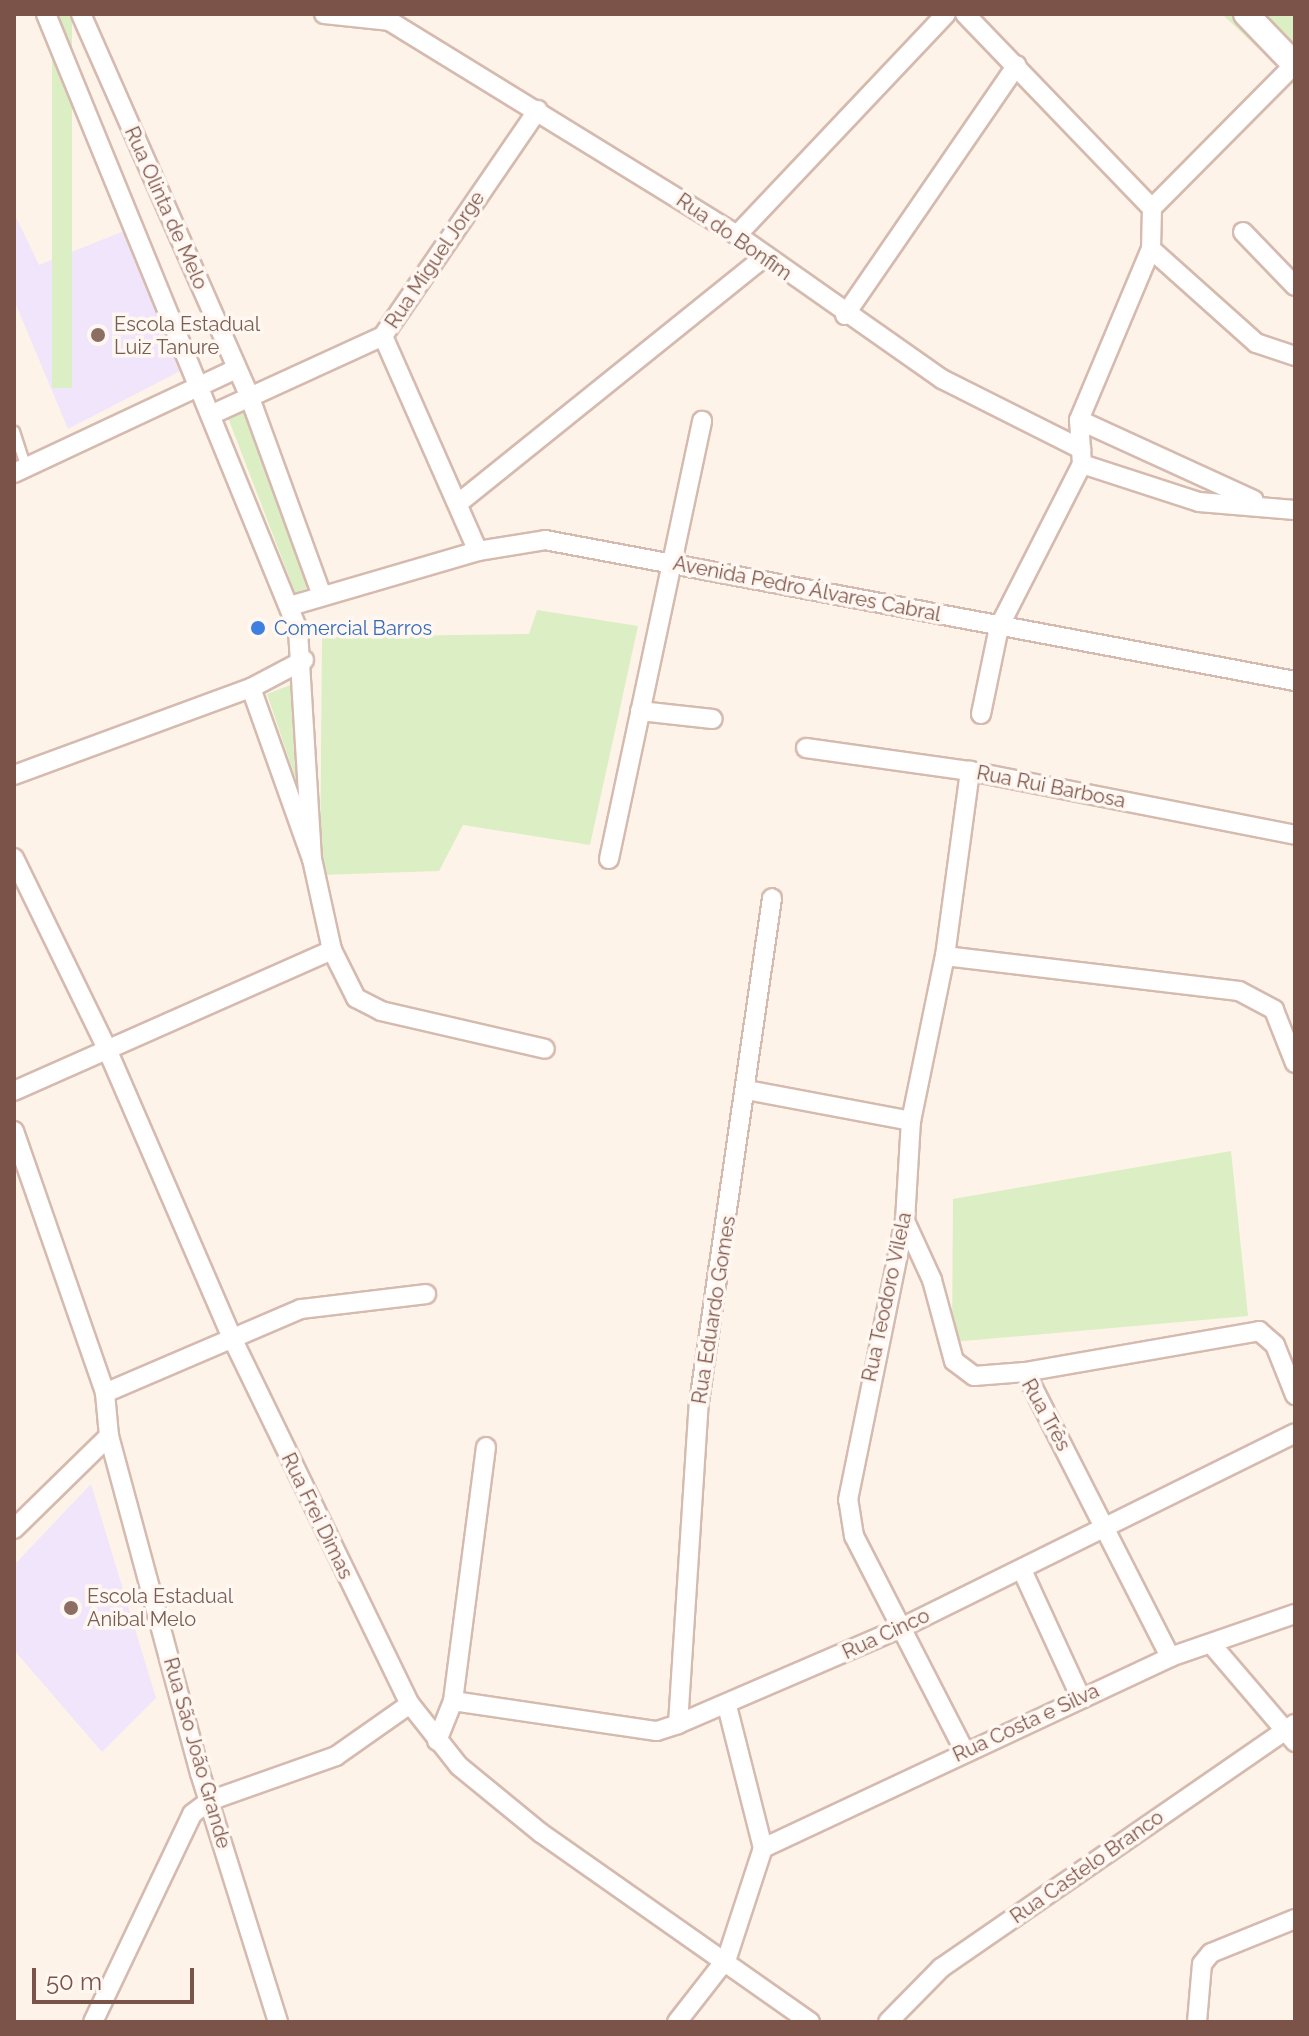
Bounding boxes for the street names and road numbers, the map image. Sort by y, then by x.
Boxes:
street label: Rua Olinta de Melo [119,123,213,293]
street label: Rua Miguel Jorge [380,186,490,334]
street label: Rua do Bonfim [672,188,796,286]
street label: Avenida Pedro Álvares Cabral [671,551,943,627]
street label: Rua Rui Barbosa [975,761,1127,813]
street label: Rua Teodoro Vilela [857,1209,917,1385]
street label: Rua Eduardo Gomes [687,1214,741,1406]
street label: Rua Três [1016,1375,1076,1455]
street label: Rua Frei Dimas [276,1449,358,1583]
street label: Rua Cinco [839,1603,933,1665]
street label: Rua São João Grande [158,1654,236,1852]
street label: Rua Costa e Silva [949,1679,1103,1767]
street label: Rua Castelo Branco [1006,1805,1168,1929]

